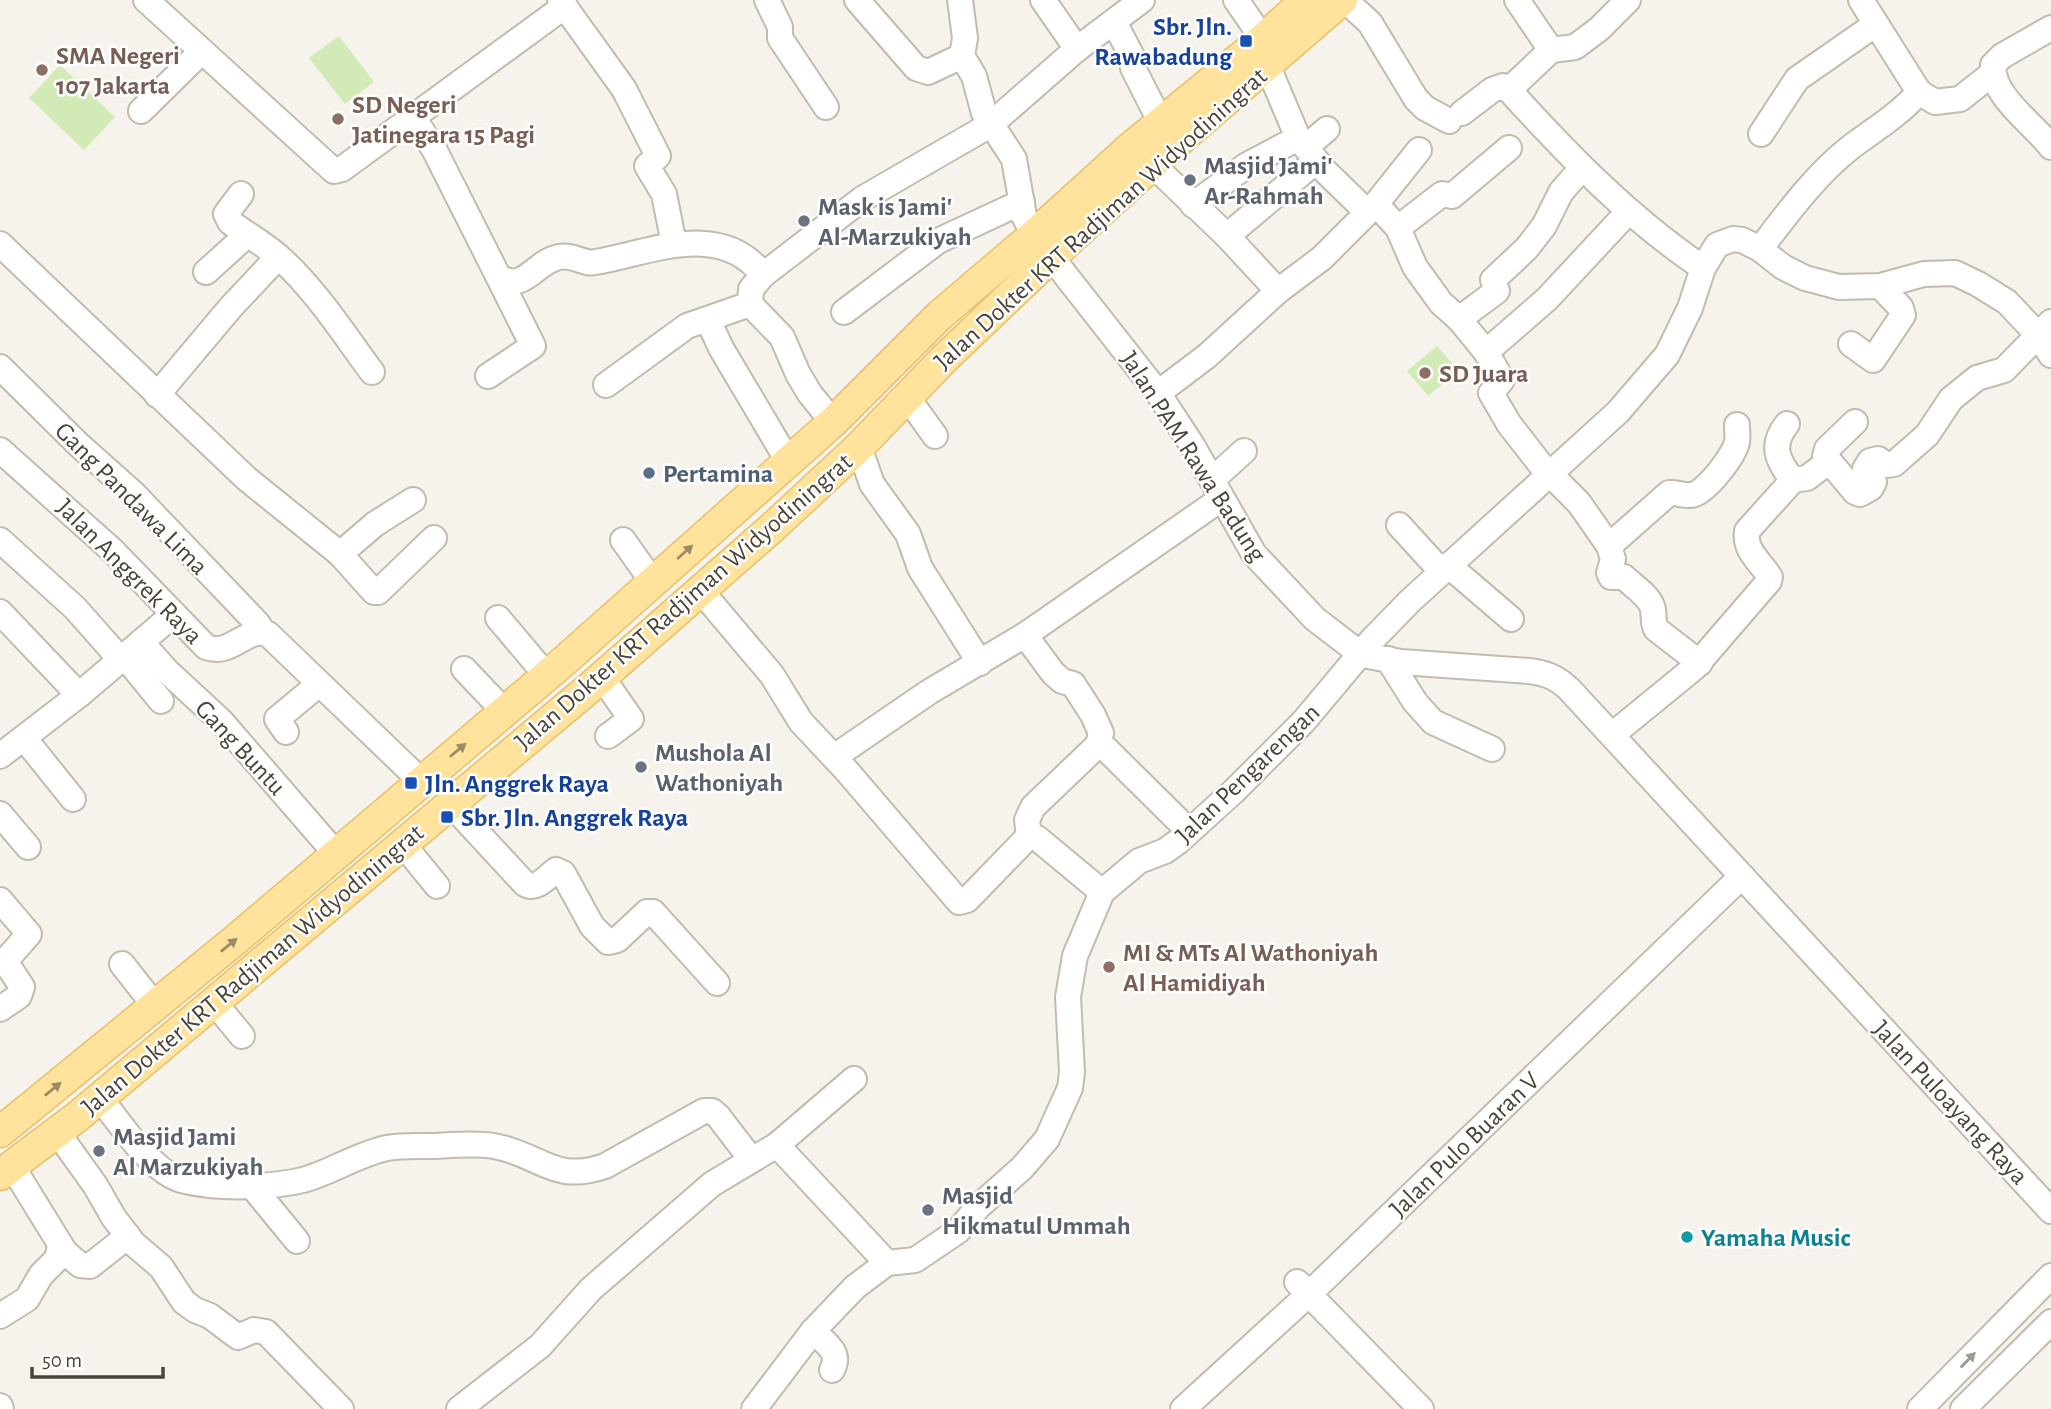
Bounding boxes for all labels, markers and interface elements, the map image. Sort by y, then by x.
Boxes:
place label: Sbr. Jln. Rawabadung [1094,14,1233,70]
marker: Sbr. Jln. Rawabadung [1238,33,1254,49]
place label: SMA Negeri 107 Jakarta [56,43,180,99]
marker: SMA Negeri 107 Jakarta [34,62,50,78]
street label: Jalan Dokter KRT Radjiman Widyodiningrat [929,63,1272,375]
place label: SD Negeri Jatinegara 15 Pagi [352,92,535,148]
marker: SD Negeri Jatinegara 15 Pagi [330,111,346,127]
place label: Masjid Jami' Ar-Rahmah [1204,153,1333,209]
marker: Masjid Jami' Ar-Rahmah [1182,172,1198,188]
place label: Mask is Jami' Al-Marzukiyah [818,194,972,250]
marker: Mask is Jami' Al-Marzukiyah [796,213,812,229]
street label: Jalan PAM Rawa Badung [1116,347,1271,567]
place label: SD Juara [1439,361,1529,387]
marker: SD Juara [1417,365,1433,381]
street label: Gang Pandawa Lima [50,417,213,580]
street label: Jalan Dokter KRT Radjiman Widyodiningrat [510,448,857,755]
place label: Pertamina [663,461,773,487]
marker: Pertamina [641,465,657,481]
street label: Jalan Anggrek Raya [52,494,207,649]
one-way arrow [676,544,694,560]
street label: Gang Buntu [190,695,290,800]
street label: Jalan Pengarengan [1171,699,1325,849]
place label: Mushola Al Wathoniyah [655,740,783,796]
one-way arrow [449,742,467,757]
marker: Mushola Al Wathoniyah [633,759,649,775]
place label: Jln. Anggrek Raya [425,771,609,797]
marker: Jln. Anggrek Raya [403,775,419,791]
place label: Sbr. Jln. Anggrek Raya [461,805,688,831]
marker: Sbr. Jln. Anggrek Raya [439,809,455,825]
street label: Jalan Dokter KRT Radjiman Widyodiningrat [77,819,429,1120]
one-way arrow [221,938,238,953]
place label: MI & MTs Al Wathoniyah Al Hamidiyah [1123,940,1378,996]
marker: MI & MTs Al Wathoniyah Al Hamidiyah [1101,959,1117,975]
street label: Jalan Puloayang Raya [1868,1016,2033,1190]
street label: Jalan Pulo Buaran V [1385,1067,1545,1222]
one-way arrow [45,1082,62,1097]
place label: Masjid Jami Al Marzukiyah [113,1124,263,1180]
marker: Masjid Jami Al Marzukiyah [91,1143,107,1159]
place label: Masjid Hikmatul Ummah [942,1183,1131,1239]
marker: Masjid Hikmatul Ummah [920,1202,936,1218]
place label: Yamaha Music [1701,1225,1851,1251]
marker: Yamaha Music [1679,1229,1695,1245]
scale bar [32,1336,163,1380]
text: 50 m [42,1350,82,1371]
one-way arrow [1960,1352,1977,1369]

